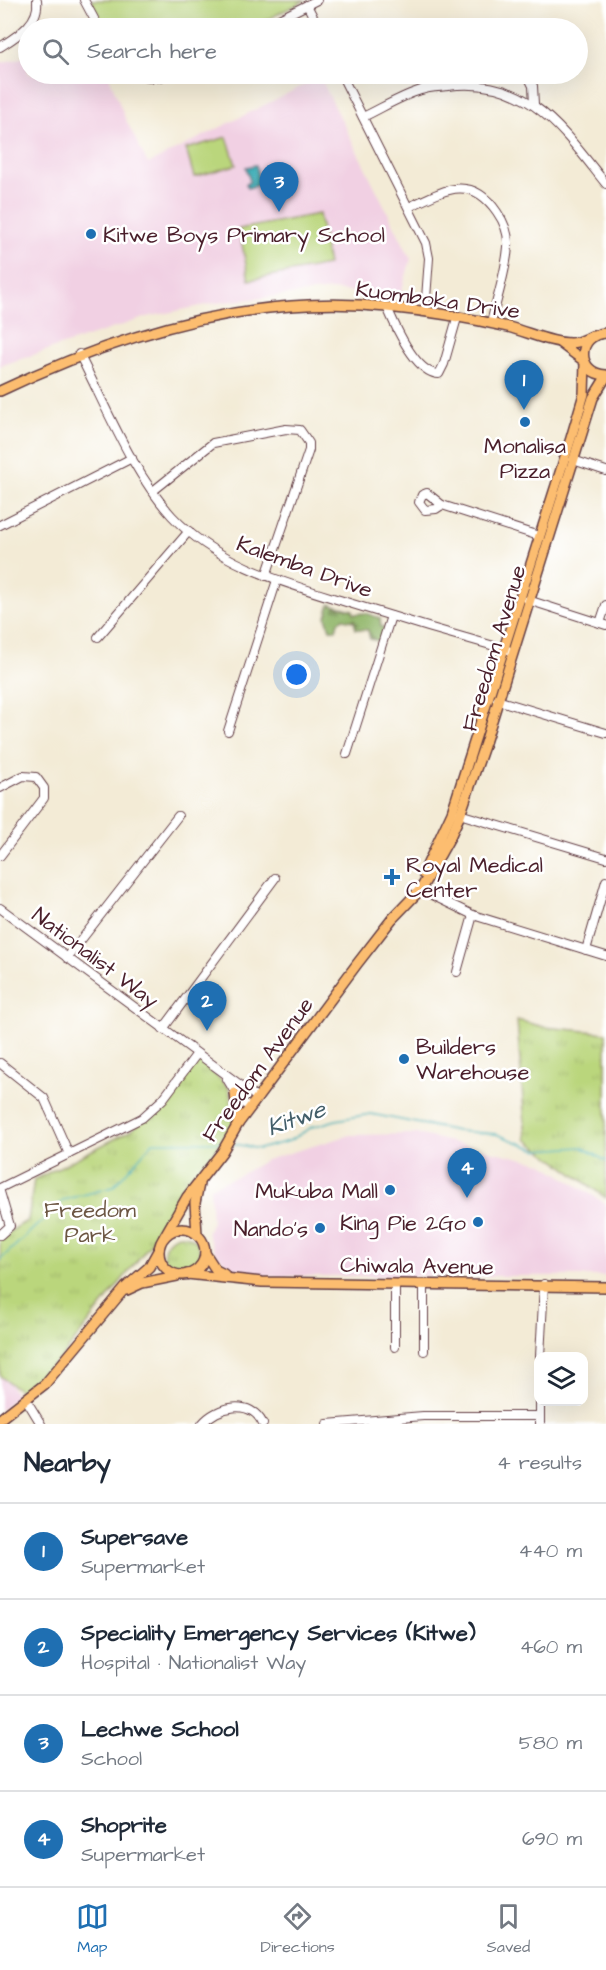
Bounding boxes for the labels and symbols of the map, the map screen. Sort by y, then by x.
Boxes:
pin: 3 [260,162,298,212]
place label: Kitwe Boys Primary School [103,220,385,252]
marker: Kitwe Boys Primary School [84,227,98,241]
street label: Kuomboka Drive [354,274,522,327]
pin: 1 [504,360,544,410]
marker: Monalisa Pizza [518,415,532,429]
place label: Monalisa Pizza [484,431,566,487]
street label: Kalemba Drive [232,528,377,606]
street label: Freedom Avenue [454,561,534,735]
your location [282,660,311,689]
place label: Royal Medical Center [406,850,543,906]
marker: Royal Medical Center [383,868,401,886]
street label: Nationalist Way [25,900,165,1017]
pin: 2 [188,982,226,1031]
street label: Freedom Avenue [195,991,321,1149]
place label: Builders Warehouse [416,1032,529,1088]
marker: Builders Warehouse [397,1052,411,1066]
water label: Kitwe [262,1092,331,1145]
pin: 4 [448,1148,486,1198]
place label: Mukuba Mall [255,1176,378,1207]
marker: Mukuba Mall [383,1183,397,1197]
park label: Freedom Park [44,1195,136,1251]
place label: King Pie 2Go [340,1208,467,1240]
place label: Nando's [234,1214,308,1245]
marker: King Pie 2Go [471,1215,485,1229]
marker: Nando's [313,1221,327,1235]
street label: Chiwala Avenue [340,1250,494,1283]

